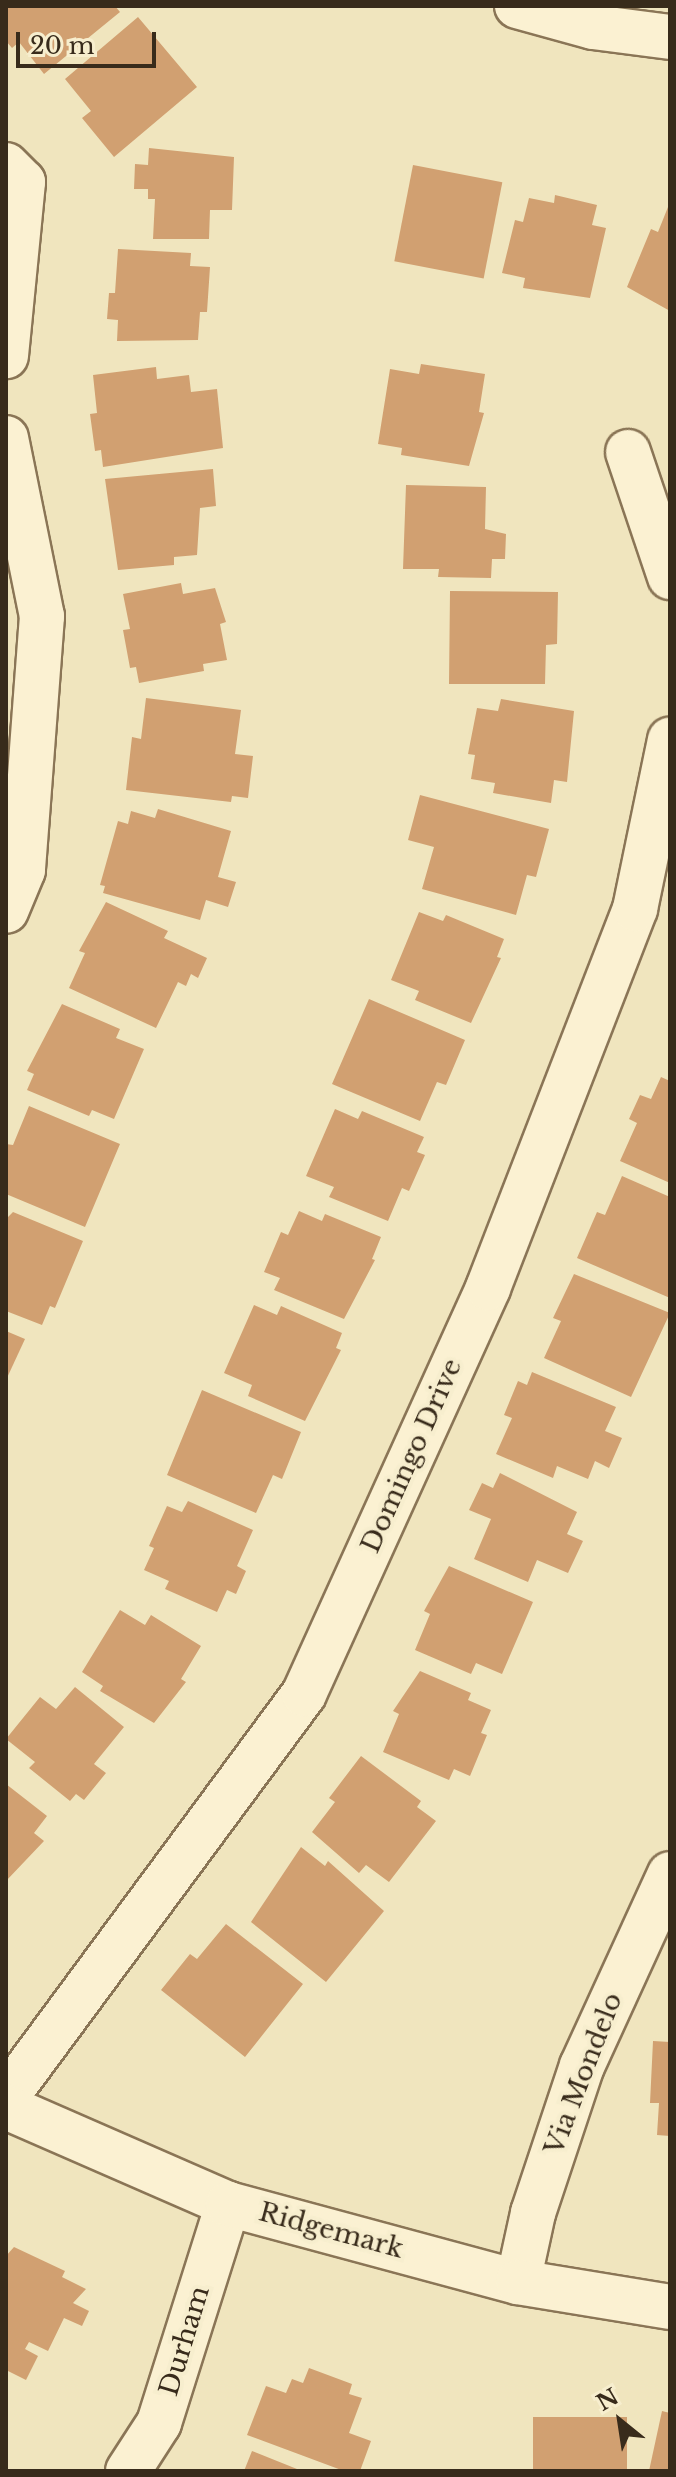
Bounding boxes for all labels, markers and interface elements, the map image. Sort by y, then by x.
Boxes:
scale bar [20,16,160,66]
text: 20 m [30,31,95,60]
street label: Domingo Drive [355,1354,469,1558]
street label: Via Mondelo [539,1988,629,2160]
street label: Ridgemark [256,2197,406,2265]
street label: Durham [154,2282,216,2400]
north arrow [580,2381,660,2461]
text: N [592,2383,623,2417]

